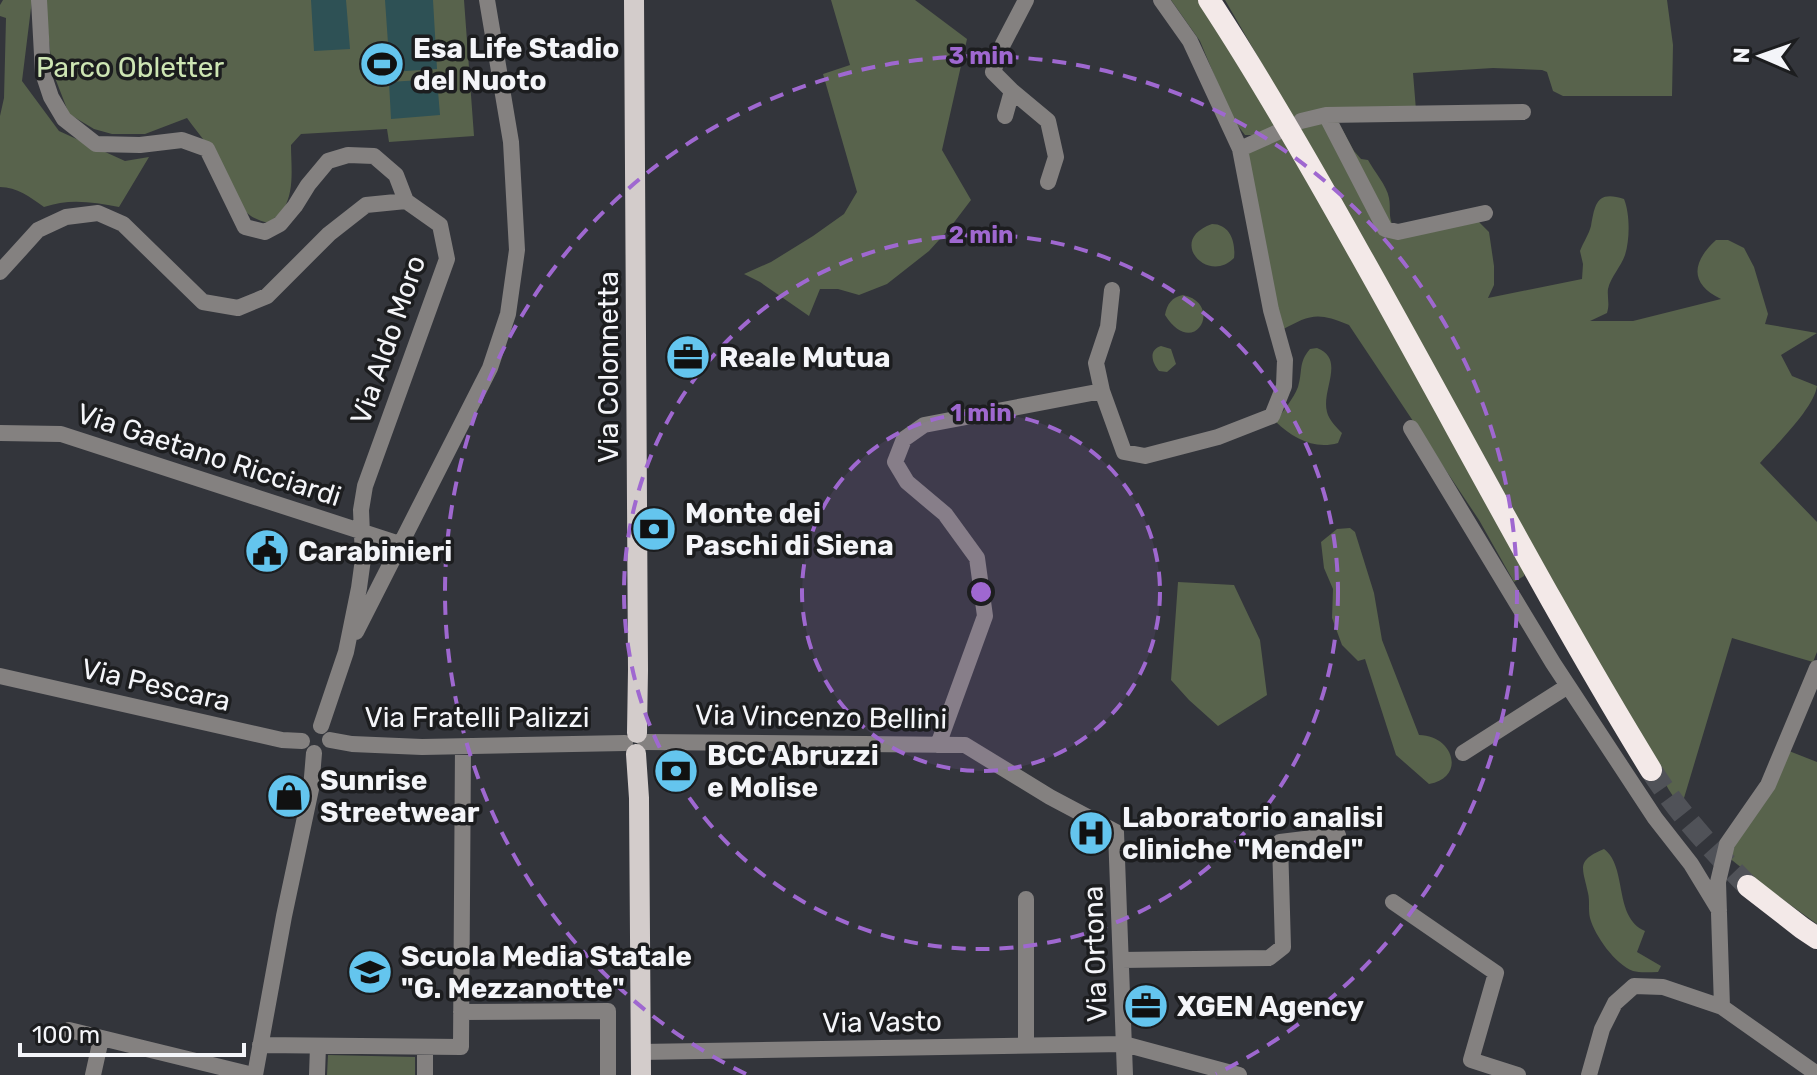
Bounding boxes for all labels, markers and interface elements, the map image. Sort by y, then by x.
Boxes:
north arrow [1721,16,1801,96]
place label: Esa Life Stadio del Nuoto [413,32,619,97]
sports icon: Esa Life Stadio del Nuoto [358,40,406,88]
text: 3 min [948,42,1014,70]
text: N [1728,47,1755,64]
park label: Parco Obletter [36,51,224,84]
text: 2 min [949,221,1014,249]
street label: Via Aldo Moro [344,251,432,429]
street label: Via Colonnetta [592,271,625,463]
office icon: Reale Mutua [664,333,712,381]
place label: Reale Mutua [719,341,891,374]
street label: Via Gaetano Ricciardi [73,397,345,513]
text: 1 min [950,399,1012,427]
place label: Monte dei Paschi di Siena [685,497,894,562]
bank icon: Monte dei Paschi di Siena [630,505,678,553]
public building icon: Carabinieri [243,527,291,575]
place label: Carabinieri [298,535,452,568]
centre of rings [967,578,995,606]
street label: Via Pescara [78,652,234,718]
street label: Via Vincenzo Bellini [695,698,947,736]
street label: Via Fratelli Palizzi [365,701,589,734]
place label: BCC Abruzzi e Molise [707,739,879,804]
bank icon: BCC Abruzzi e Molise [652,747,700,795]
place label: Sunrise Streetwear [320,764,480,829]
shop icon: Sunrise Streetwear [265,772,313,820]
place label: Laboratorio analisi cliniche "Mendel" [1122,801,1383,866]
hospital icon: Laboratorio analisi cliniche "Mendel" [1067,809,1115,857]
street label: Via Ortona [1076,885,1114,1023]
place label: Scuola Media Statale "G. Mezzanotte" [401,940,692,1005]
school or university icon: Scuola Media Statale "G. Mezzanotte" [346,948,394,996]
office icon: XGEN Agency [1122,982,1170,1030]
place label: XGEN Agency [1177,990,1364,1023]
street label: Via Vasto [822,1004,942,1040]
scale bar [20,1007,244,1057]
text: 100 m [32,1021,100,1049]

